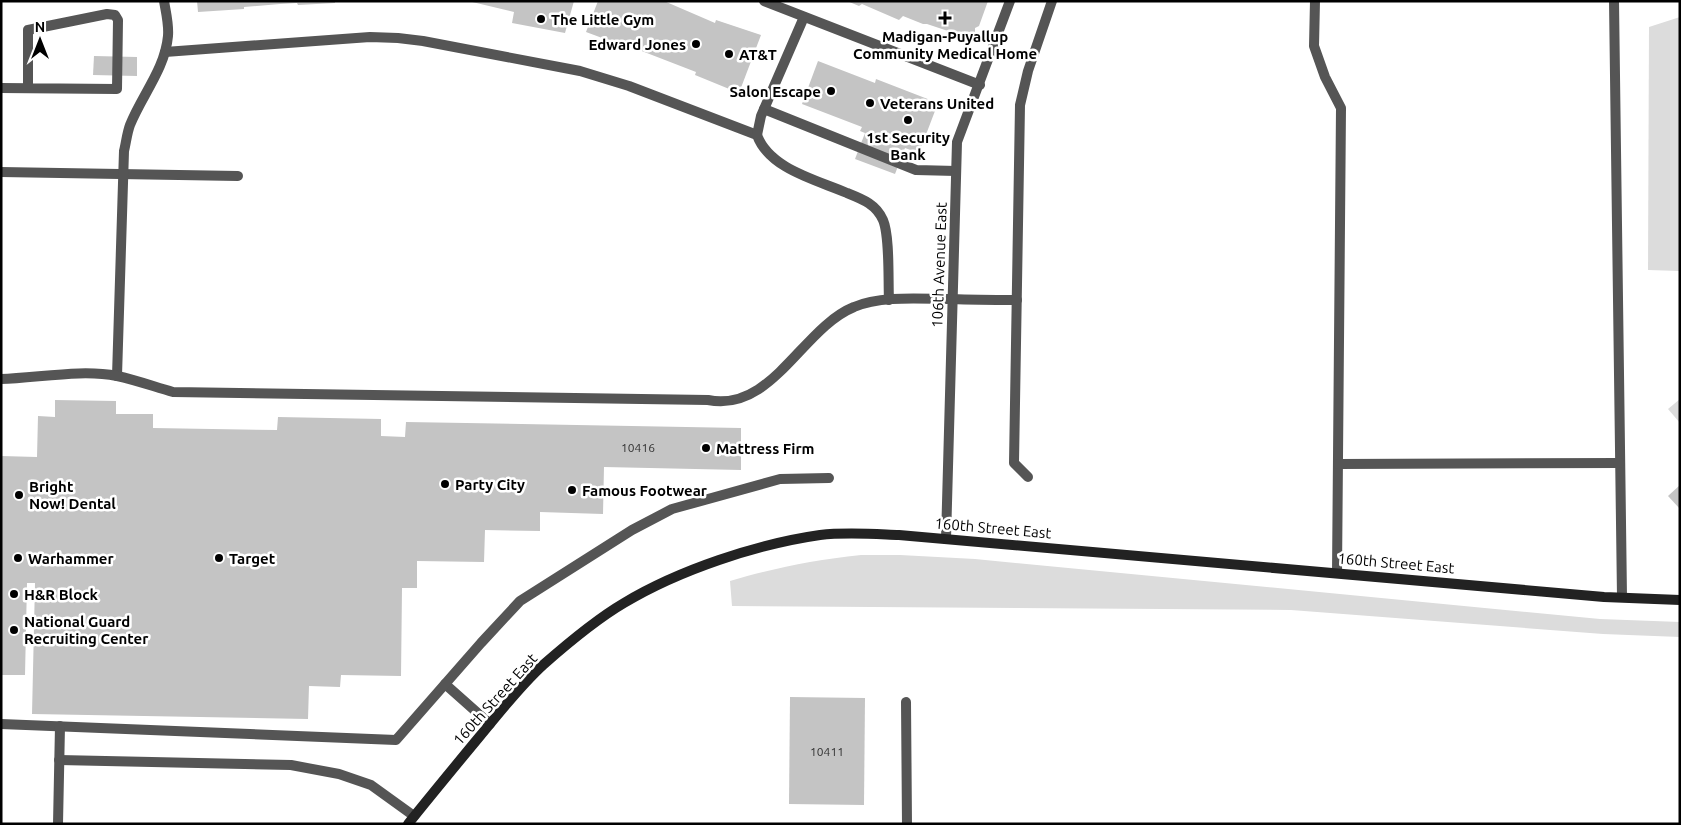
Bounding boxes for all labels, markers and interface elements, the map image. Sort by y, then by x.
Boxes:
place label: The Little Gym [551,11,654,28]
marker: Madigan-Puyallup Community Medical Home [938,11,952,25]
marker: The Little Gym [535,13,547,25]
north arrow [15,15,65,65]
text: N [35,19,45,35]
place label: Madigan-Puyallup Community Medical Home [853,28,1037,62]
place label: Edward Jones [589,36,686,53]
marker: Edward Jones [690,38,702,50]
place label: AT&T [739,46,777,63]
marker: AT&T [723,48,735,60]
place label: Salon Escape [729,83,821,100]
marker: Salon Escape [825,85,837,97]
place label: Veterans United [880,95,994,112]
marker: Veterans United [864,97,876,109]
marker: 1st Security Bank [902,114,914,126]
place label: 1st Security Bank [866,129,950,163]
street label: 106th Avenue East [928,202,950,328]
place label: Mattress Firm [716,440,815,457]
house number: 10416 [621,441,655,454]
marker: Mattress Firm [700,442,712,454]
place label: Party City [455,476,525,493]
place label: Bright Now! Dental [29,478,116,512]
marker: Party City [439,478,451,490]
place label: Famous Footwear [582,482,708,499]
marker: Famous Footwear [566,484,578,496]
marker: Bright Now! Dental [13,489,25,501]
street label: 160th Street East [934,514,1052,542]
street label: 160th Street East [1337,549,1455,577]
place label: Warhammer [28,550,114,567]
place label: Target [229,550,276,567]
marker: Warhammer [12,552,24,564]
marker: Target [213,552,225,564]
place label: H&R Block [24,586,99,603]
marker: H&R Block [8,588,20,600]
place label: National Guard Recruiting Center [24,613,149,647]
marker: National Guard Recruiting Center [8,624,20,636]
street label: 160th Street East [450,650,541,748]
house number: 10411 [810,745,844,758]

